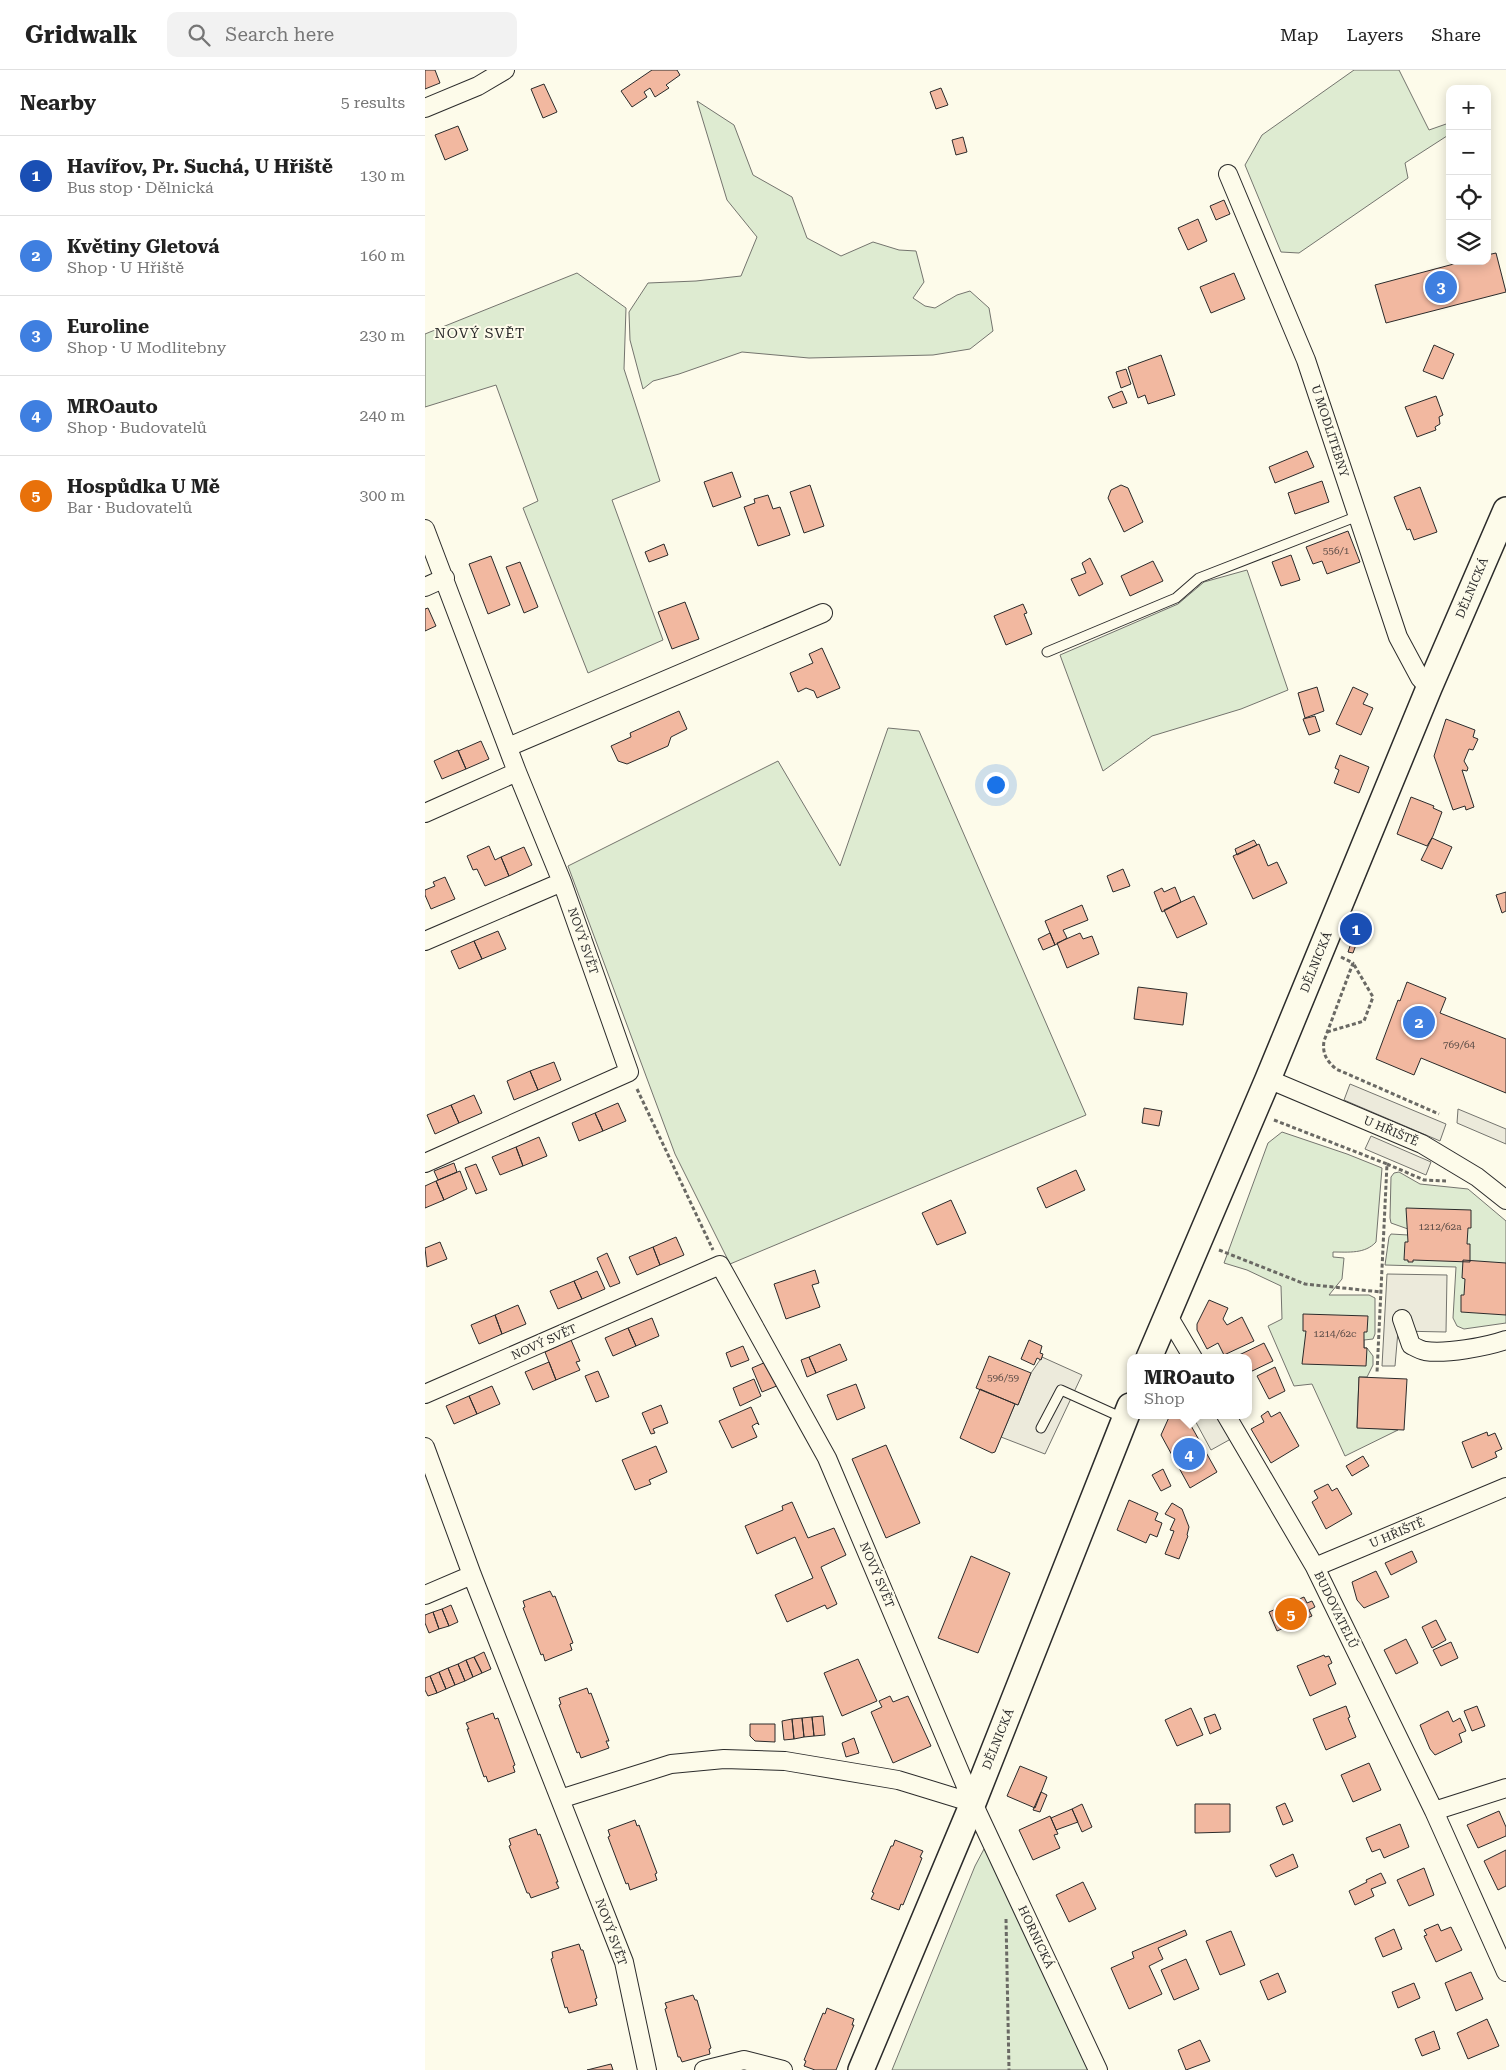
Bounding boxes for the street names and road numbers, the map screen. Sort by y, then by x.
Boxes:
street label: U MODLITEBNY [1308,383,1352,480]
street label: DĚLNICKÁ [1453,555,1491,620]
street label: NOVÝ SVĚT [565,906,601,976]
street label: DĚLNICKÁ [1297,929,1335,995]
street label: U HŘIŠTĚ [1361,1113,1421,1149]
street label: NOVÝ SVĚT [509,1321,579,1363]
street label: U HŘIŠTĚ [1367,1515,1427,1551]
street label: NOVÝ SVĚT [857,1540,897,1610]
street label: BUDOVATELŮ [1311,1569,1361,1651]
street label: DĚLNICKÁ [979,1706,1017,1772]
street label: NOVÝ SVĚT [592,1897,630,1967]
street label: HORNICKÁ [1015,1903,1057,1971]

